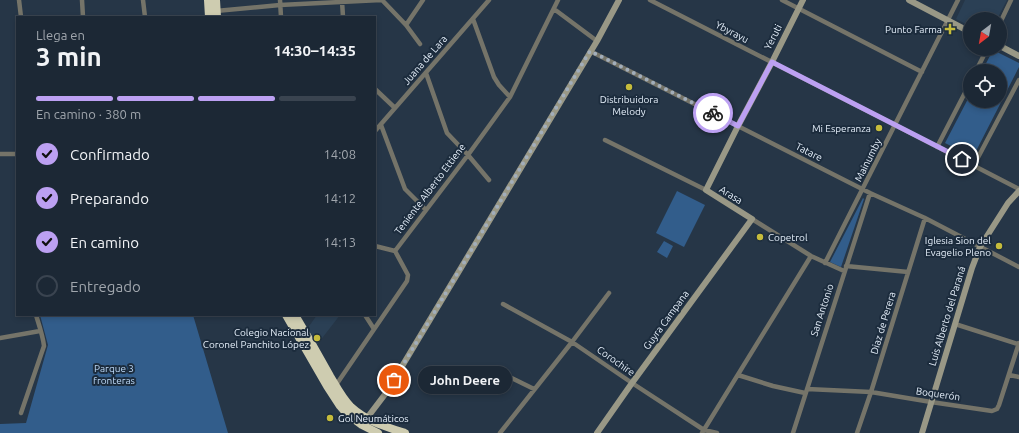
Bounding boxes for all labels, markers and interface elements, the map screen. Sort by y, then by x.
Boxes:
north arrow [963,12,1007,56]
map controls [963,12,1007,108]
street label: Ybyrayu [714,19,750,45]
street label: Yeruti [762,23,784,51]
place label: Punto Farma [885,24,942,35]
marker: Punto Farma [945,24,955,34]
text: Llega en [36,28,85,42]
street label: Juana de Lara [401,33,449,87]
text: 3 min [36,42,102,71]
text: 14:30–14:35 [273,42,356,59]
button: locate [963,64,1007,108]
marker: Distribuidora Melody [624,82,634,92]
courier [693,93,733,133]
place label: Distribuidora Melody [600,94,658,117]
icon: bike [702,102,724,124]
text: En camino · 380 m [36,107,141,121]
place label: Mi Esperanza [812,123,871,134]
marker: Mi Esperanza [874,123,884,133]
street label: Mainumby [852,136,884,183]
street label: Teniente Alberto Ettiene [392,141,468,237]
street label: Tatare [794,141,824,163]
pin [945,142,979,176]
icon: check [36,143,58,165]
text: Confirmado [70,146,150,163]
text: 14:08 [323,147,356,161]
icon: home [951,148,973,170]
street label: Arasa [718,184,744,206]
icon: check [36,187,58,209]
text: Preparando [70,190,149,207]
text: 14:12 [323,191,356,205]
icon: check [36,231,58,253]
marker: Copetrol [755,232,765,242]
place label: Copetrol [768,232,808,243]
text: En camino [70,234,139,251]
text: 14:13 [323,235,356,249]
place label: Iglesia Sion del Evagelio Pleno [925,235,991,258]
marker: Iglesia Sion del Evagelio Pleno [994,241,1004,251]
street label: Luis Alberto del Paraná [927,265,967,367]
text: Entregado [70,278,141,295]
street label: San Antonio [808,282,836,338]
street label: Guyra Campana [641,288,691,352]
street label: Diaz de Perera [868,290,898,356]
place label: Colegio Nacional Coronel Panchito López [203,327,309,350]
marker: Colegio Nacional Coronel Panchito López [312,333,322,343]
street label: Corochire [595,344,637,378]
park label: Parque 3 fronteras [93,363,135,386]
pin [377,363,411,397]
callout: John Deere [418,366,512,394]
icon: bag [383,369,405,391]
text: John Deere [430,373,500,387]
street label: Boquerón [915,385,961,403]
marker: Gol Neumáticos [325,413,335,423]
place label: Gol Neumáticos [338,413,409,424]

